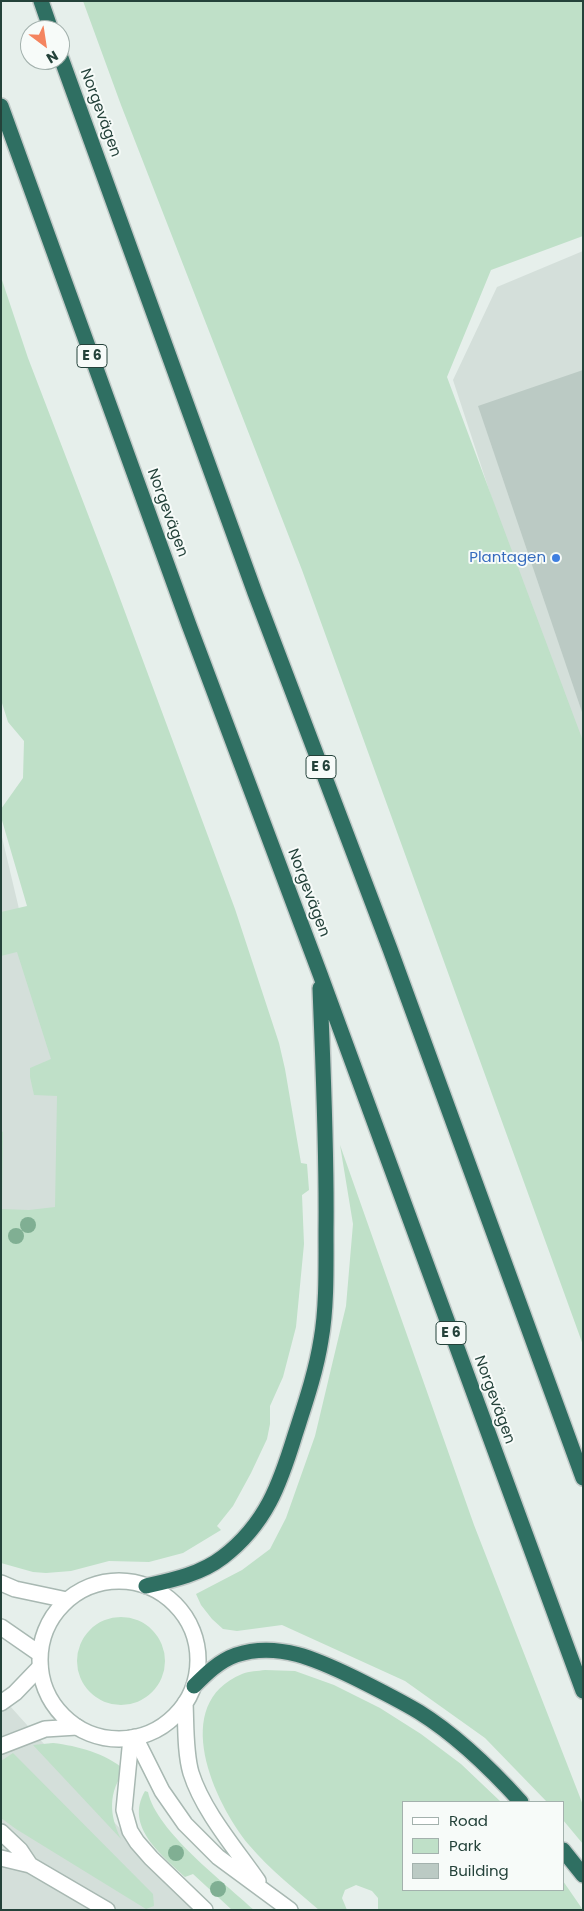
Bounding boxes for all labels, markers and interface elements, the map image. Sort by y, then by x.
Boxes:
north arrow [20,20,70,70]
text: N [43,46,62,68]
street label: Norgevägen [76,66,124,160]
road number: E 6 [77,344,107,368]
street label: Norgevägen [143,466,191,560]
place label: Plantagen [469,549,546,567]
marker: Plantagen [550,552,562,564]
road number: E 6 [306,756,336,779]
street label: Norgevägen [283,846,333,940]
road number: E 6 [436,1322,466,1345]
street label: Norgevägen [470,1353,518,1447]
legend [402,1801,564,1891]
text: Road [449,1810,488,1831]
text: Park [449,1835,481,1856]
text: Building [449,1860,509,1881]

